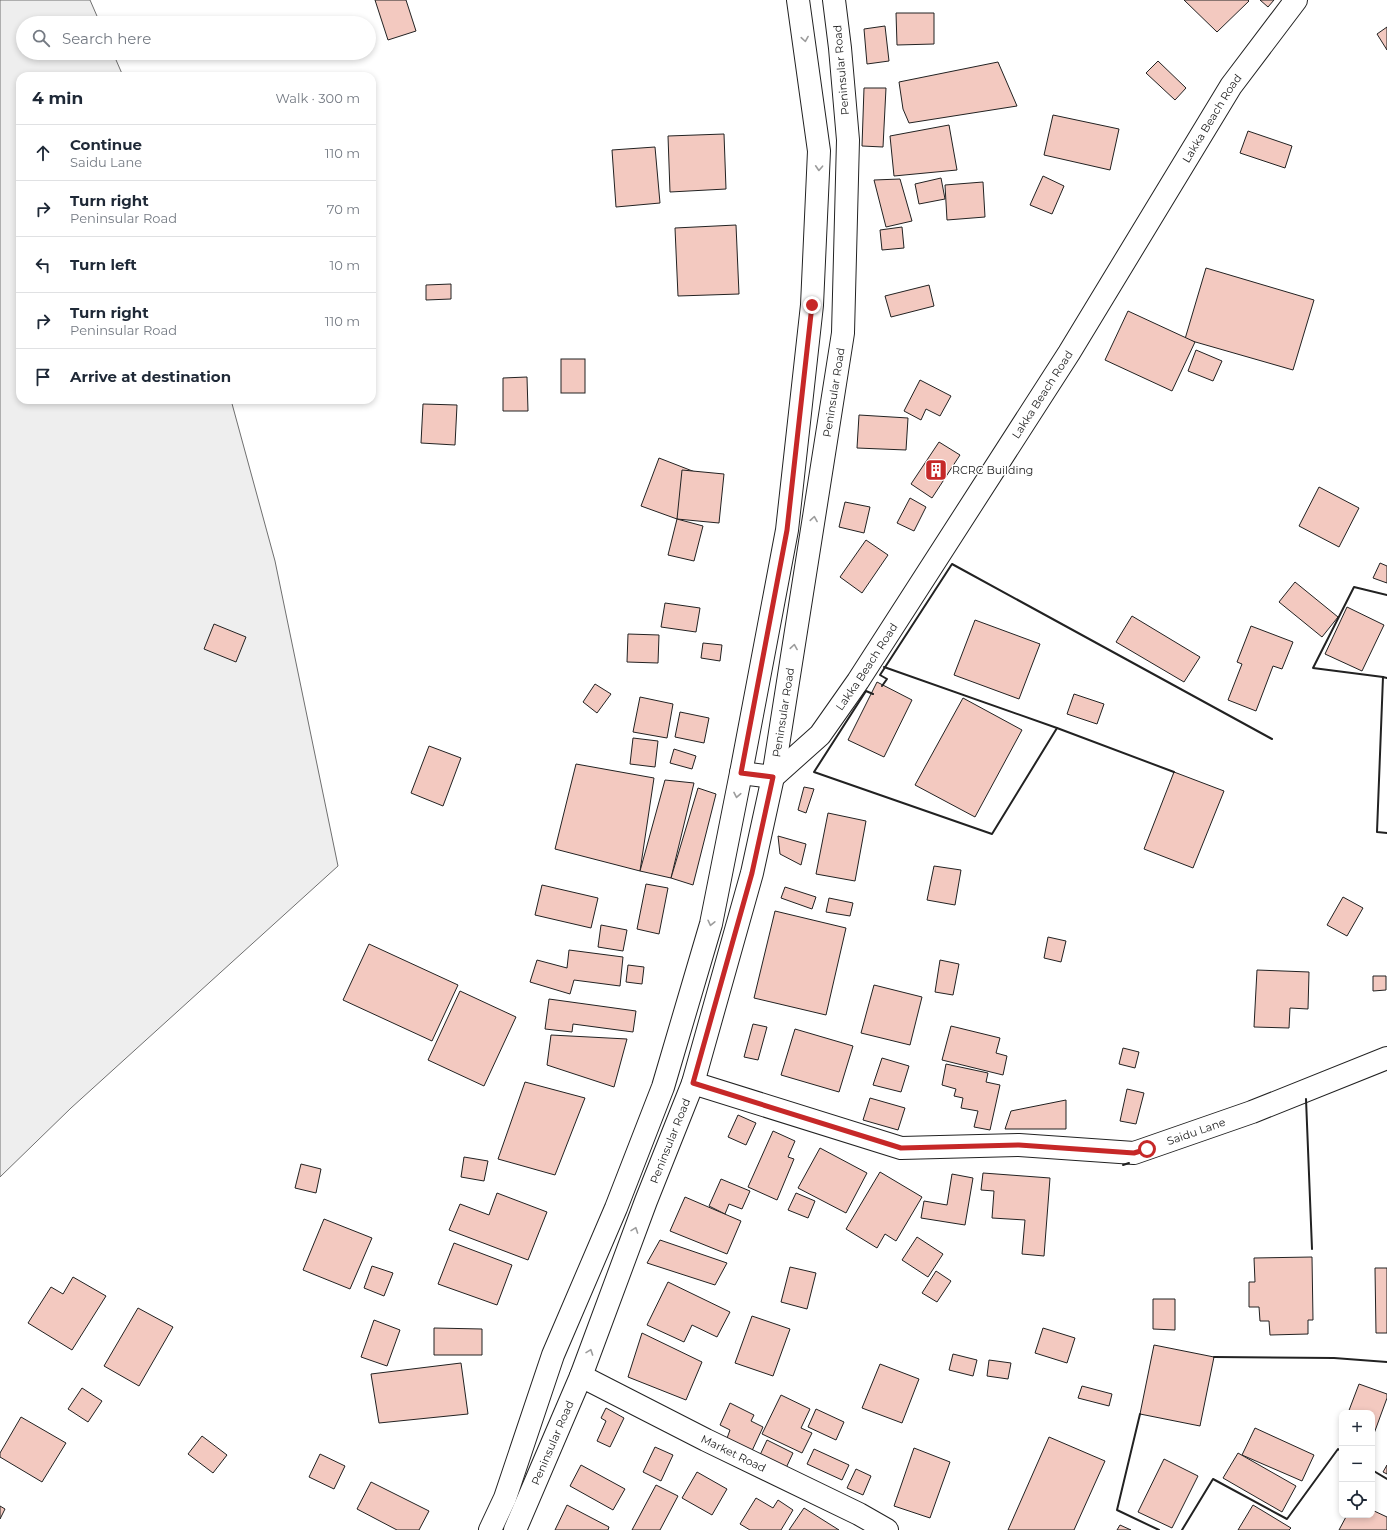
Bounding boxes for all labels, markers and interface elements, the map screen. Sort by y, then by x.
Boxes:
search box [16,16,376,60]
street label: Peninsular Road [830,24,852,116]
icon: search [30,27,52,49]
text: Search here [62,29,151,48]
one-way arrow [800,35,809,42]
street label: Lakka Beach Road [1179,71,1245,165]
text: 4 min [32,88,83,108]
text: Walk · 300 m [275,90,360,106]
text: Continue [70,135,142,154]
icon: ahead [32,142,54,164]
text: 110 m [325,145,360,161]
text: Saidu Lane [70,154,142,170]
one-way arrow [814,164,823,171]
text: Turn right [70,191,149,210]
icon: right [32,198,54,220]
text: 70 m [327,201,360,217]
text: Peninsular Road [70,210,177,226]
icon: left [32,254,54,276]
text: Turn left [70,255,137,274]
text: 10 m [330,257,360,273]
route end [803,296,821,314]
text: Turn right [70,303,149,322]
icon: right [32,310,54,332]
text: 110 m [325,313,360,329]
text: Peninsular Road [70,322,177,338]
street label: Peninsular Road [820,347,848,438]
street label: Lakka Beach Road [1009,348,1076,441]
icon: arrive [32,366,54,388]
text: Arrive at destination [70,367,231,386]
building icon: RCRC Building [923,457,949,483]
place label: RCRC Building [952,463,1033,477]
one-way arrow [809,516,818,522]
street label: Lakka Beach Road [833,620,900,713]
one-way arrow [789,644,798,650]
street label: Peninsular Road [769,667,797,758]
one-way arrow [733,792,741,798]
one-way arrow [707,919,716,926]
street label: Peninsular Road [647,1096,693,1186]
street label: Saidu Lane [1165,1115,1228,1148]
route start [1138,1140,1156,1158]
one-way arrow [631,1227,639,1234]
one-way arrow [585,1349,594,1356]
street label: Peninsular Road [528,1398,577,1487]
map controls [1339,1410,1375,1518]
button: + [1339,1410,1375,1446]
street label: Market Road [699,1432,768,1475]
button: − [1339,1446,1375,1482]
button: locate [1339,1482,1375,1518]

